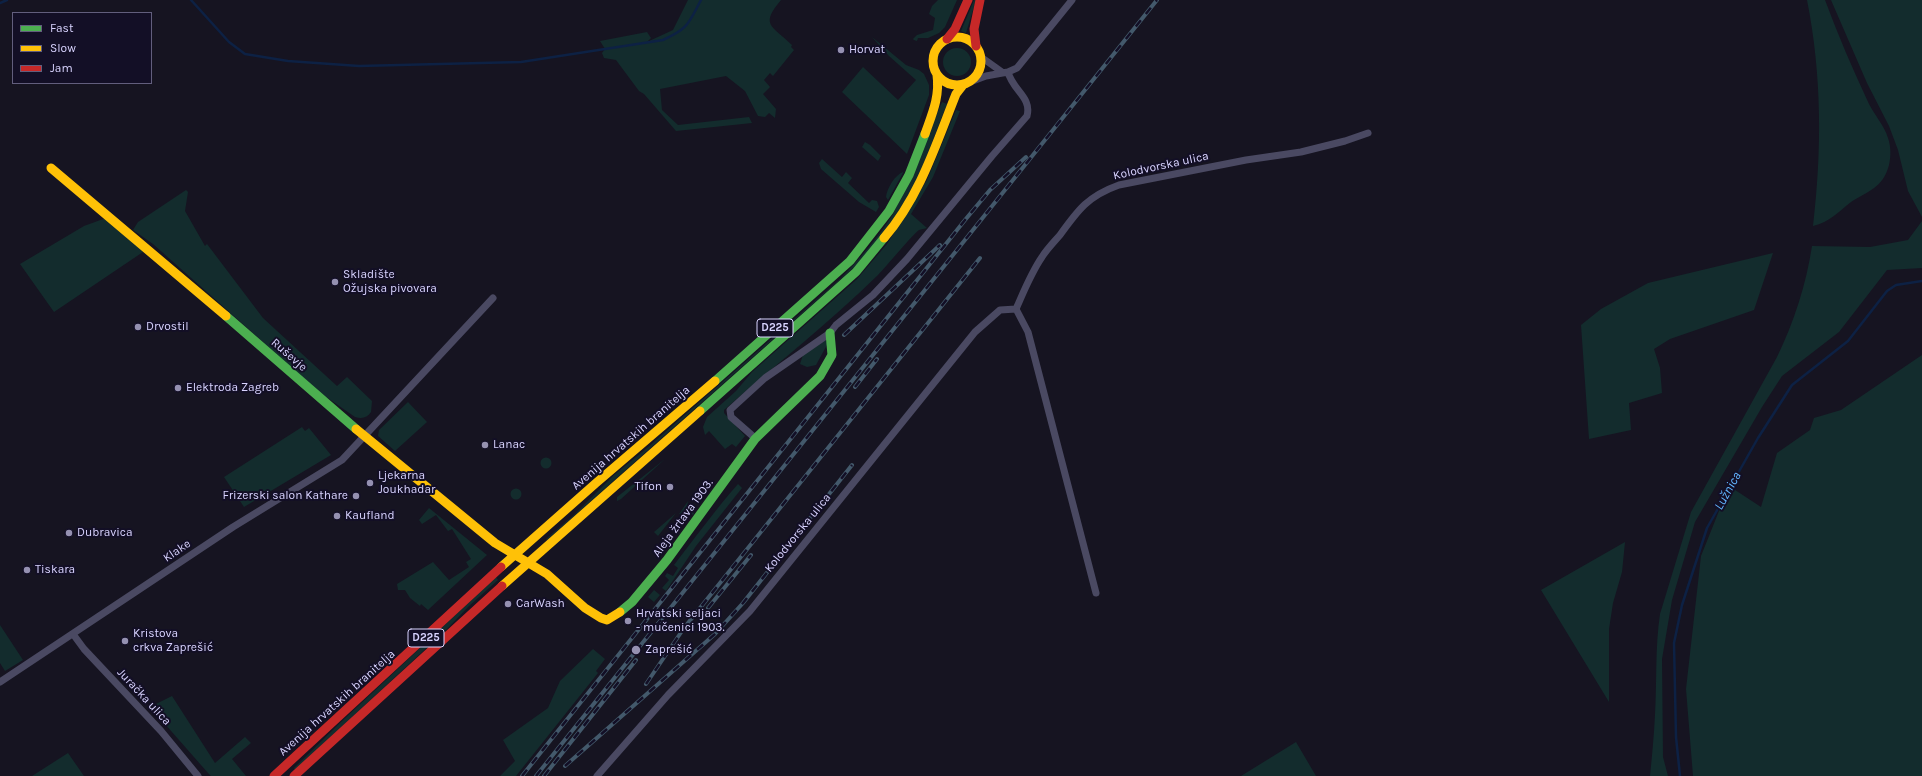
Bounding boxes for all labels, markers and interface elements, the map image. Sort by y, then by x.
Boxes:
legend [12,12,152,84]
text: Fast [50,21,73,35]
text: Slow [50,41,76,55]
place label: Horvat [849,43,885,57]
marker: Horvat [836,45,846,55]
text: Jam [50,61,73,75]
street label: Kolodvorska ulica [1112,149,1210,183]
place label: Skladište Ožujska pivovara [343,268,437,296]
marker: Skladište Ožujska pivovara [330,277,340,287]
road number: D225 [757,319,793,337]
place label: Drvostil [146,320,189,334]
marker: Drvostil [133,322,143,332]
street label: Ruševje [268,335,310,375]
place label: Elektroda Zagreb [186,381,279,395]
marker: Elektroda Zagreb [173,383,183,393]
street label: Avenija hrvatskih branitelja [569,383,693,493]
place label: Lanac [493,438,525,452]
marker: Lanac [480,440,490,450]
place label: Ljekarna Joukhadar [378,469,435,497]
water label: Lužnica [1711,469,1745,513]
street label: Aleja žrtava 1903. [650,476,716,560]
marker: Ljekarna Joukhadar [365,478,375,488]
place label: Tifon [635,480,662,494]
marker: Tifon [665,482,675,492]
place label: Frizerski salon Kathare [222,489,348,503]
marker: Frizerski salon Kathare [351,491,361,501]
street label: Kolodvorska ulica [762,491,834,575]
place label: Kaufland [345,509,395,523]
marker: Kaufland [332,511,342,521]
place label: Dubravica [77,526,133,540]
marker: Dubravica [64,528,74,538]
street label: Klake [160,537,194,565]
place label: Tiskara [35,563,75,577]
marker: Tiskara [22,565,32,575]
place label: CarWash [516,597,565,611]
marker: CarWash [503,599,513,609]
place label: Hrvatski seljaci - mučenici 1903. [636,607,725,635]
marker: Hrvatski seljaci - mučenici 1903. [623,616,633,626]
place label: Kristova crkva Zaprešić [133,627,213,655]
road number: D225 [408,629,444,647]
marker: Kristova crkva Zaprešić [120,636,130,646]
place label: Zaprešić [645,643,692,657]
marker: Zaprešić [630,644,642,656]
street label: Avenija hrvatskih branitelja [276,647,398,759]
street label: Juračka ulica [114,666,174,728]

